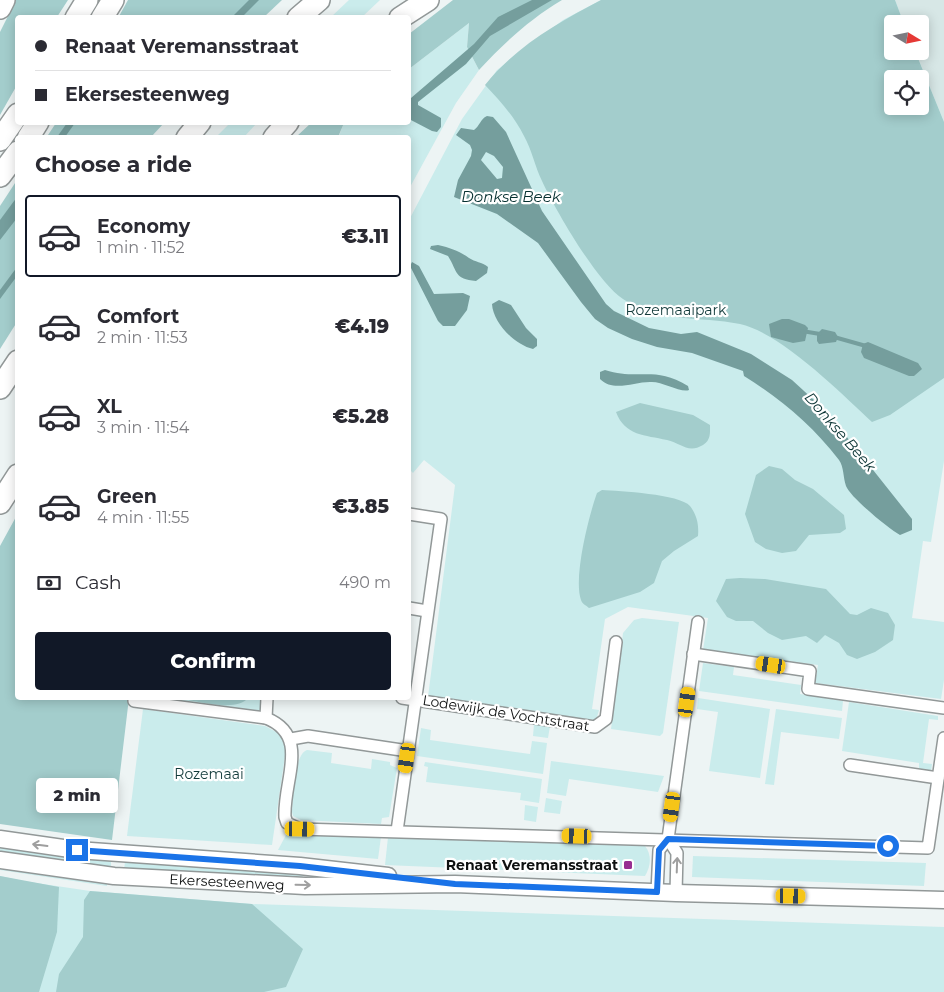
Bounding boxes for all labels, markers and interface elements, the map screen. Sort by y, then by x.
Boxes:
north arrow [884,15,929,60]
map controls [884,15,929,115]
text: Renaat Veremansstraat [65,35,299,58]
button: locate [884,70,929,115]
text: Ekersesteenweg [65,83,230,106]
text: Choose a ride [35,151,192,178]
water label: Donkse Beek [461,187,562,206]
icon: car [37,214,82,259]
text: Economy [97,215,190,238]
text: €3.11 [342,225,389,248]
text: 1 min · 11:52 [97,238,185,257]
park label: Rozemaaipark [626,301,727,319]
icon: car [37,304,82,349]
text: Comfort [97,305,179,328]
text: €4.19 [335,315,389,338]
text: 2 min · 11:53 [97,328,188,347]
water label: Donkse Beek [801,388,881,476]
icon: car [37,394,82,439]
text: XL [97,395,122,418]
text: €5.28 [332,405,389,428]
text: 3 min · 11:54 [97,418,189,437]
icon: car [37,484,82,529]
text: Green [97,485,157,508]
text: €3.85 [332,495,389,518]
text: 4 min · 11:55 [97,508,189,527]
icon: cash [35,569,63,597]
text: Cash [75,571,122,594]
text: 490 m [339,573,391,592]
button: Confirm [35,632,391,690]
car [755,655,786,675]
car [677,686,696,718]
street label: Lodewijk de Vochtstraat [421,691,591,735]
car [397,742,416,774]
park label: Rozemaai [174,765,244,783]
callout: 2 min [36,778,118,812]
text: 2 min [53,786,101,805]
car [662,791,681,823]
car [284,821,315,837]
car [561,828,592,844]
route start [877,835,899,857]
route end [66,839,88,861]
one-way arrow [33,840,49,850]
place label: Renaat Veremansstraat [446,856,618,874]
one-way arrow [672,857,681,873]
marker: Renaat Veremansstraat [622,859,634,871]
street label: Ekersesteenweg [169,870,285,894]
one-way arrow [294,880,311,890]
car [775,888,806,904]

